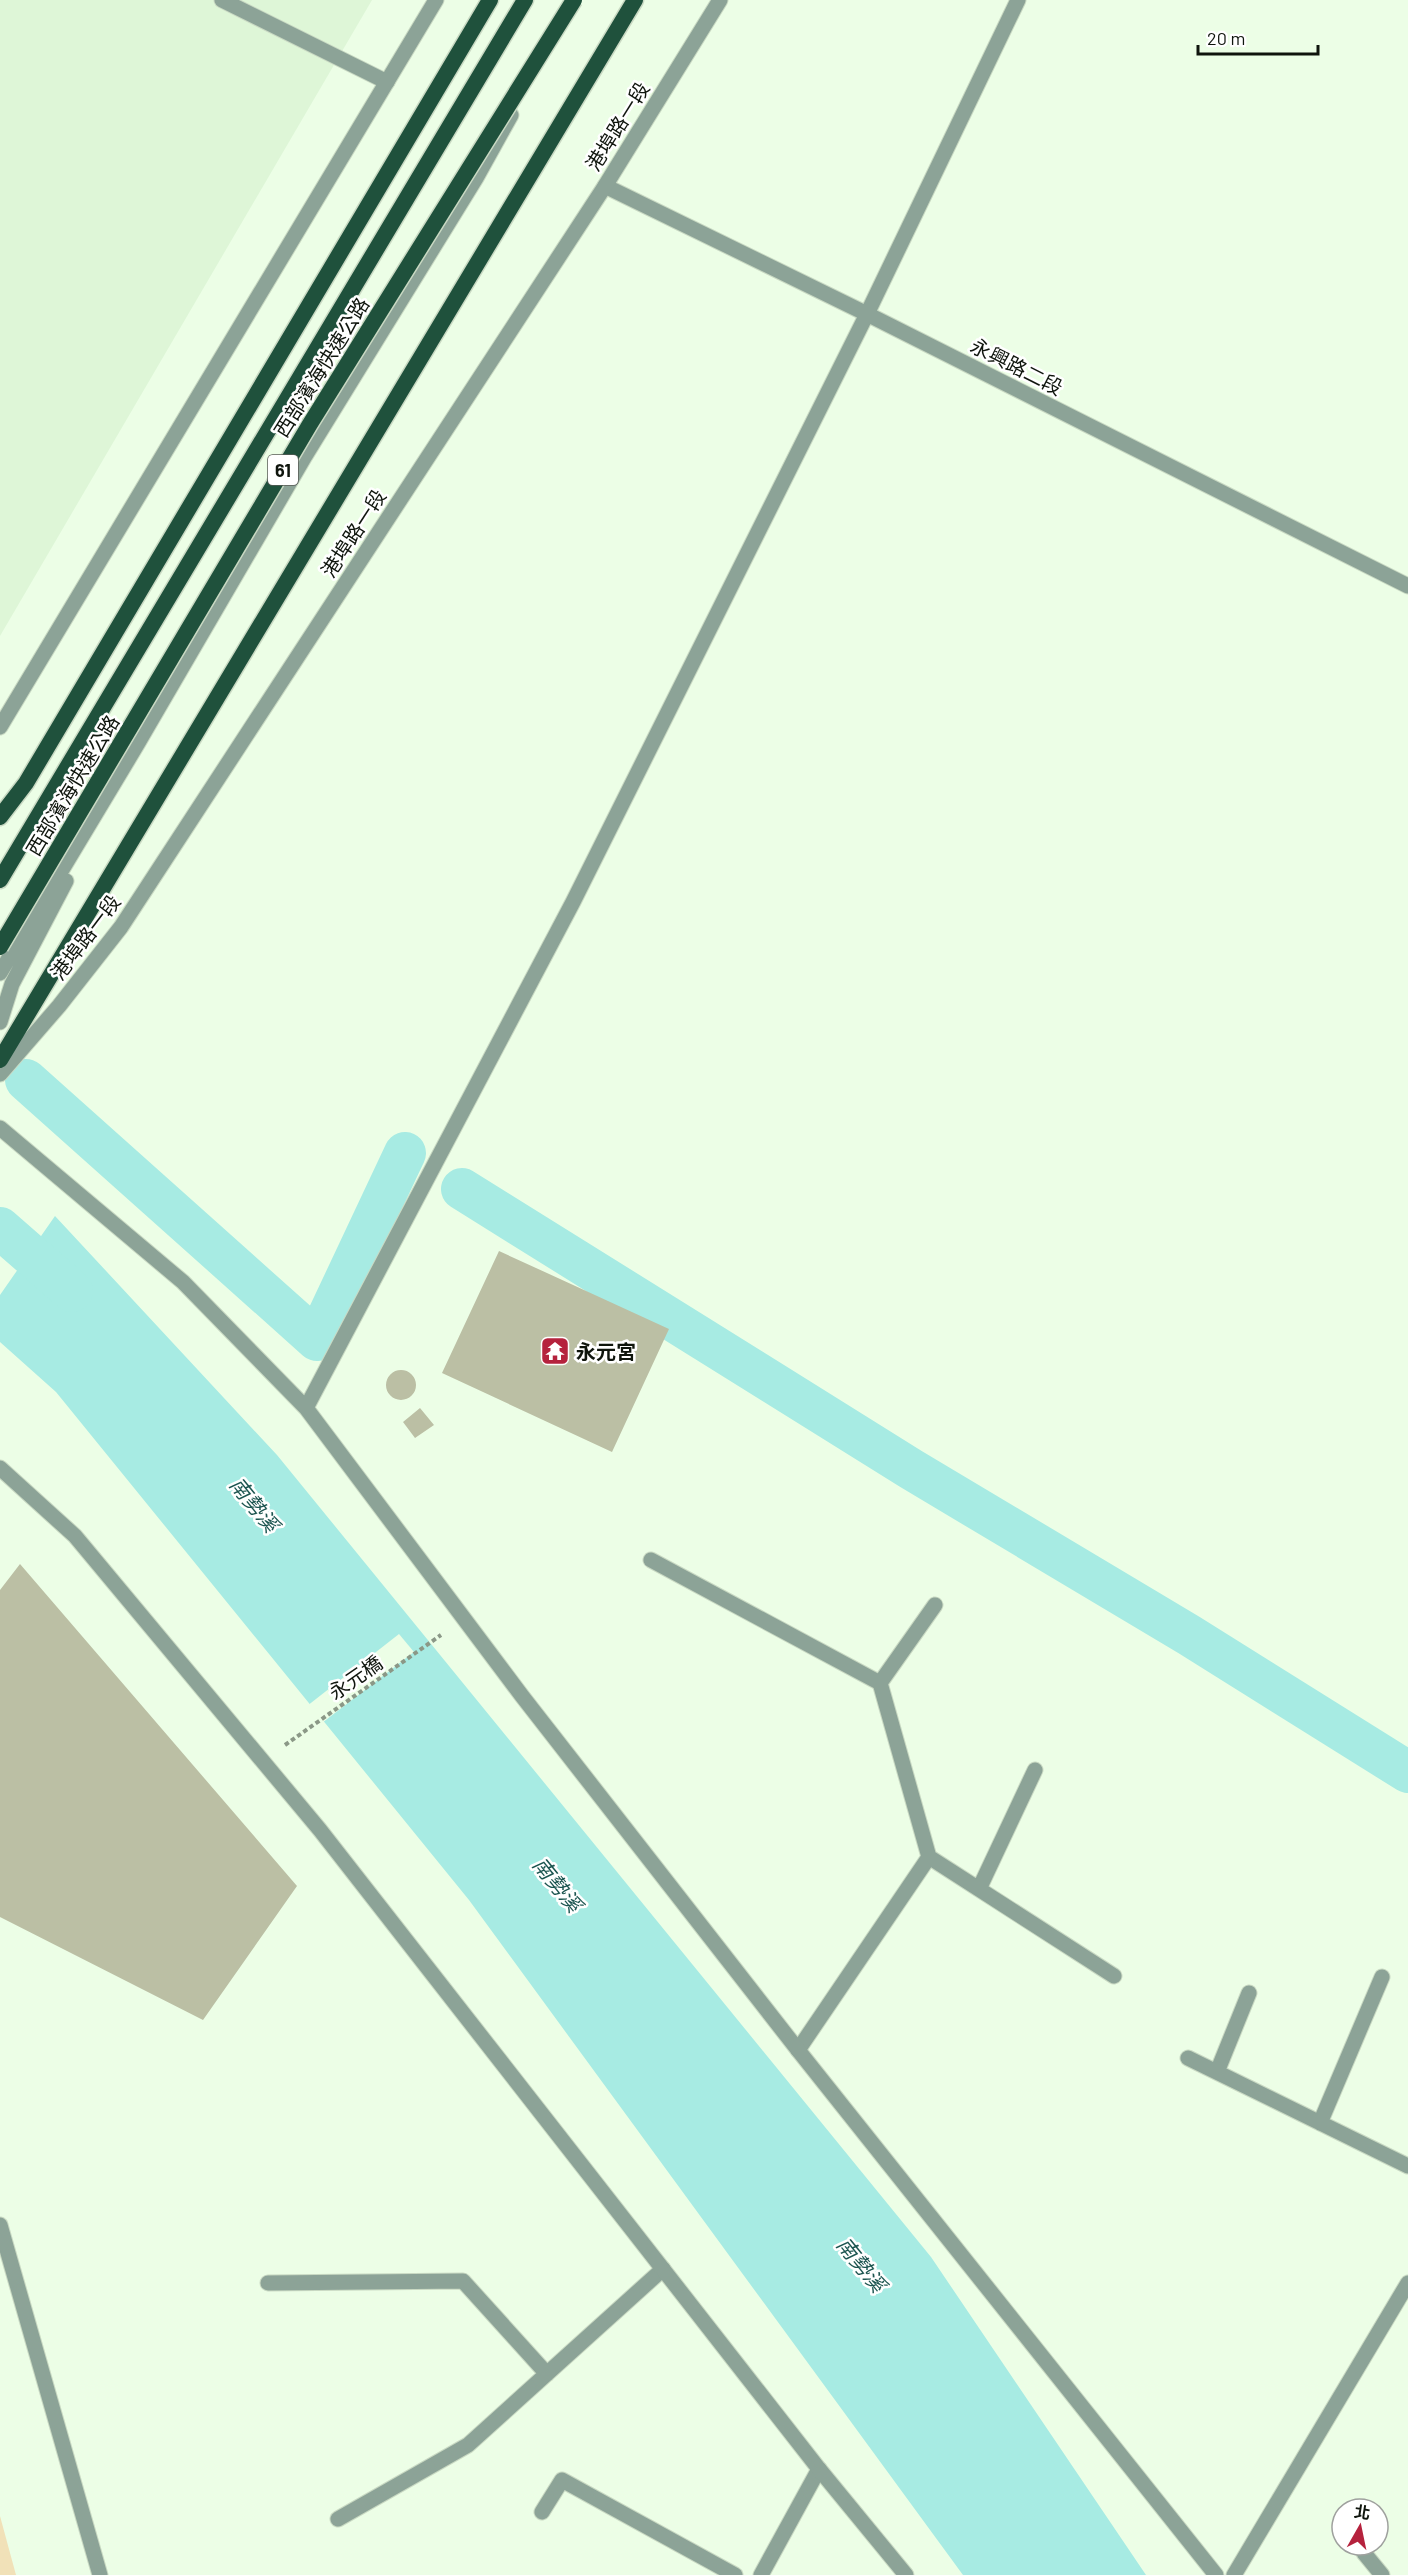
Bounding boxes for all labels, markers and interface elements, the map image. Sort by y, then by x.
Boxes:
scale bar [1198,18,1318,56]
text: 20 m [1207,27,1245,49]
street label: 港埠路一段 [580,77,654,175]
street label: 西部濱海快速公路 [268,293,374,441]
street label: 永興路二段 [967,333,1067,399]
road number: 61 [268,455,298,485]
street label: 港埠路一段 [316,485,390,581]
street label: 西部濱海快速公路 [21,710,123,860]
street label: 港埠路一段 [45,890,125,984]
temple icon: 永元宮 [539,1335,571,1367]
place label: 永元宮 [576,1339,636,1363]
water label: 南勢溪 [225,1472,286,1539]
street label: 永元橋 [324,1650,386,1704]
water label: 南勢溪 [528,1852,589,1919]
water label: 南勢溪 [832,2232,893,2299]
north arrow [1330,2497,1390,2557]
text: 北 [1353,2501,1372,2522]

